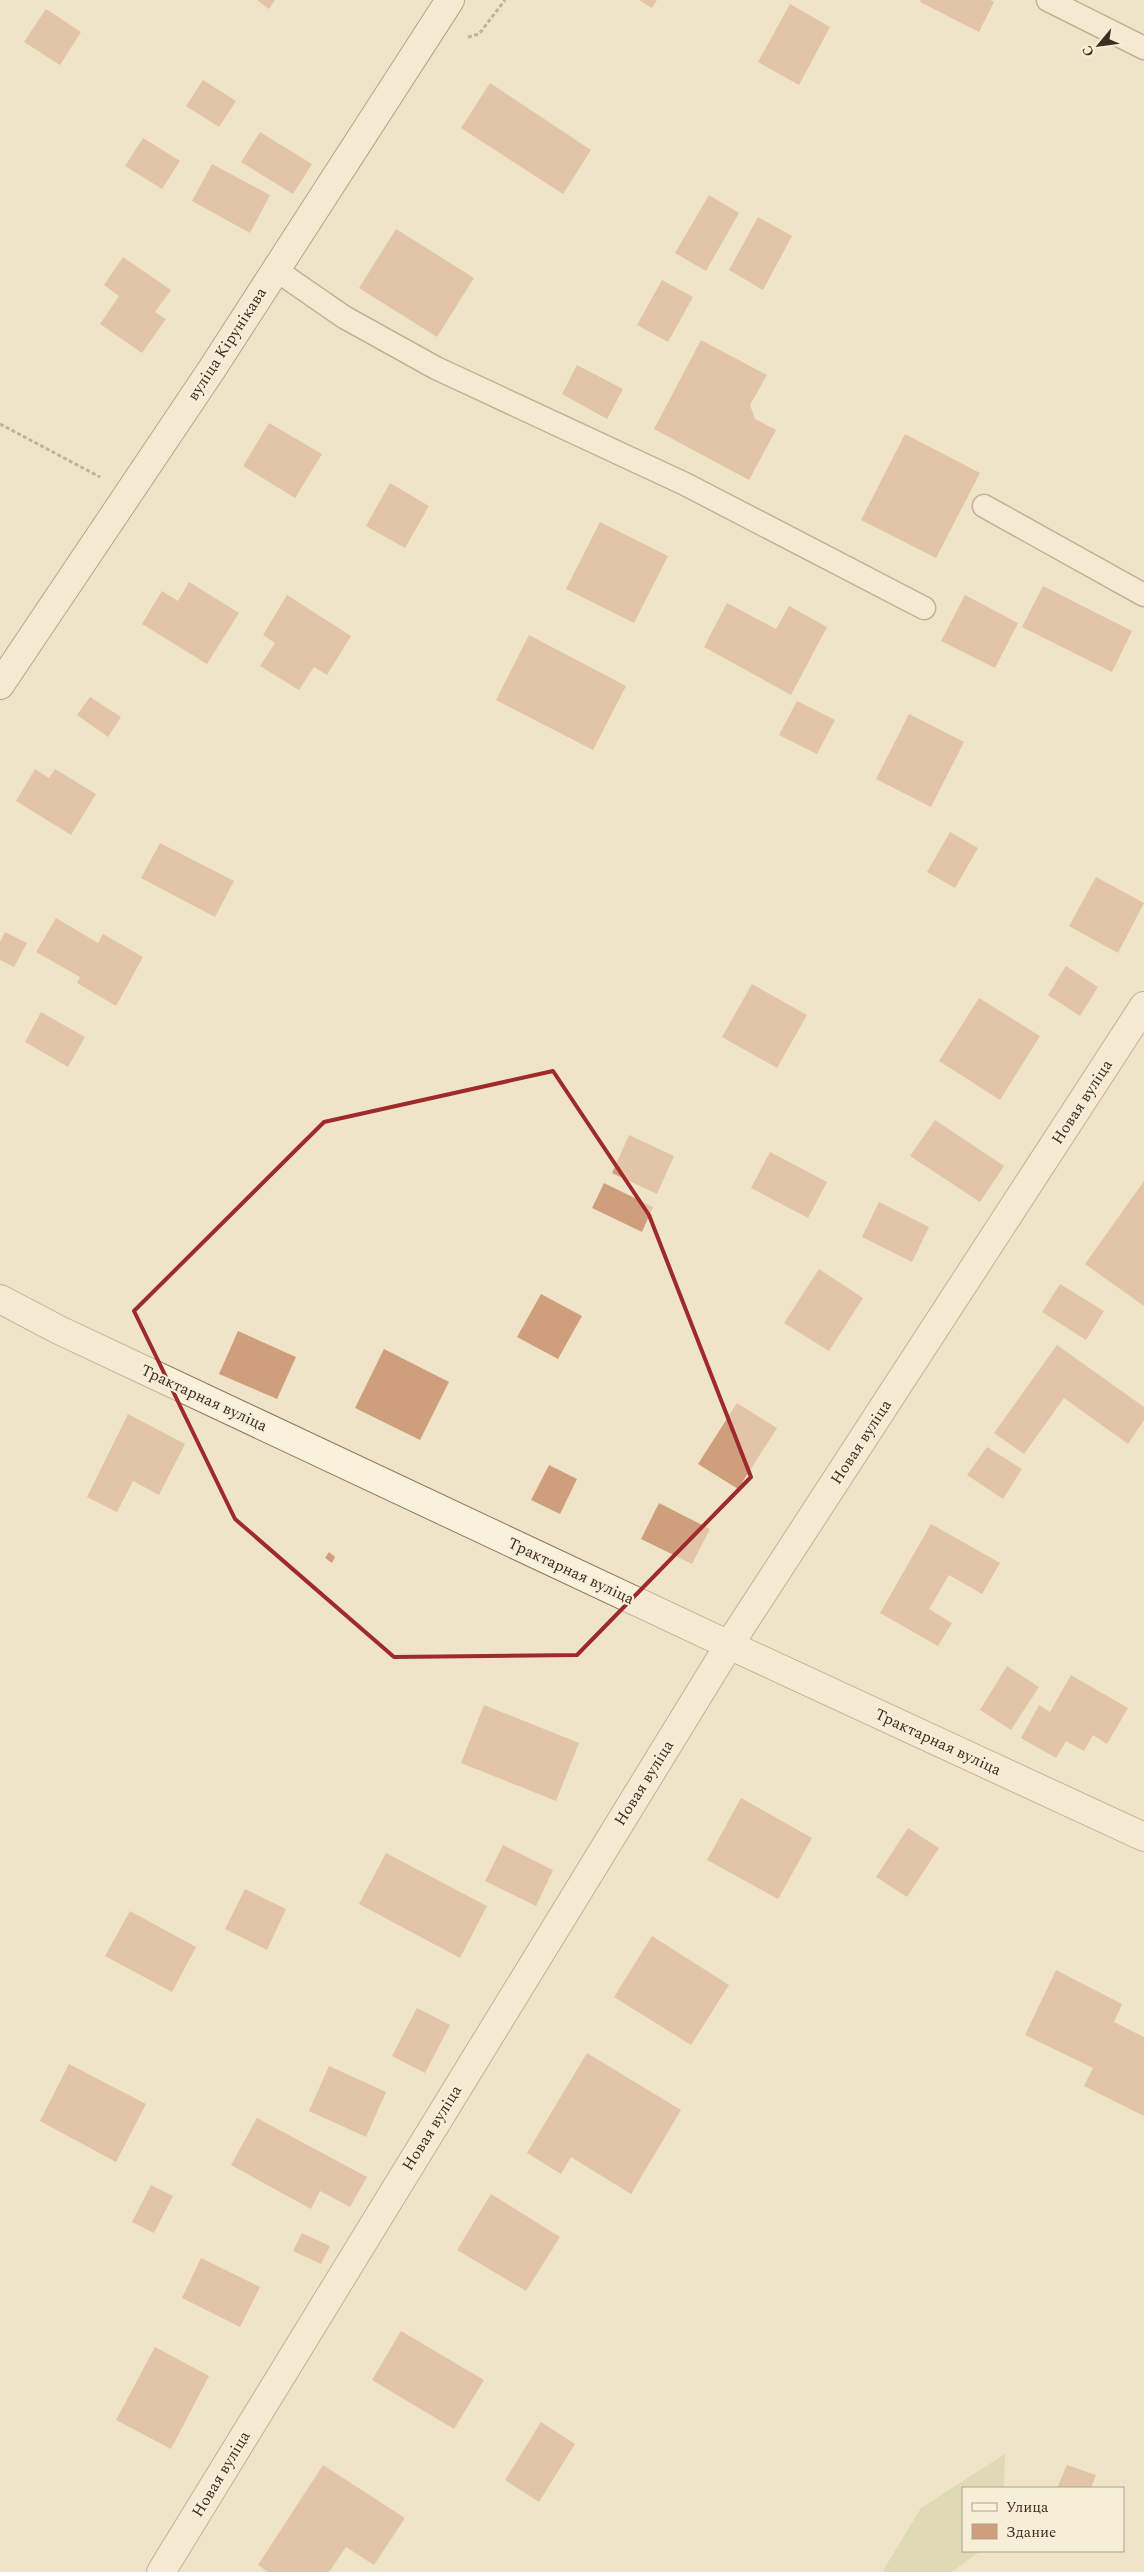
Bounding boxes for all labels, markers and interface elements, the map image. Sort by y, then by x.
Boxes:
north arrow [1074,20,1124,70]
text: С [1076,42,1100,61]
street label: вуліца Кірунікава [181,282,273,405]
street label: Новая вуліца [1045,1055,1119,1149]
street label: Трактарная вуліца [137,1358,271,1438]
street label: Новая вуліца [824,1395,898,1489]
street label: Трактарная вуліца [504,1531,638,1611]
street label: Трактарная вуліца [871,1702,1005,1782]
street label: Новая вуліца [608,1735,680,1831]
street label: Новая вуліца [396,2080,468,2176]
street label: Новая вуліца [186,2426,256,2522]
legend [962,2487,1124,2552]
text: Улица [1006,2496,1049,2519]
text: Здание [1006,2521,1056,2544]

